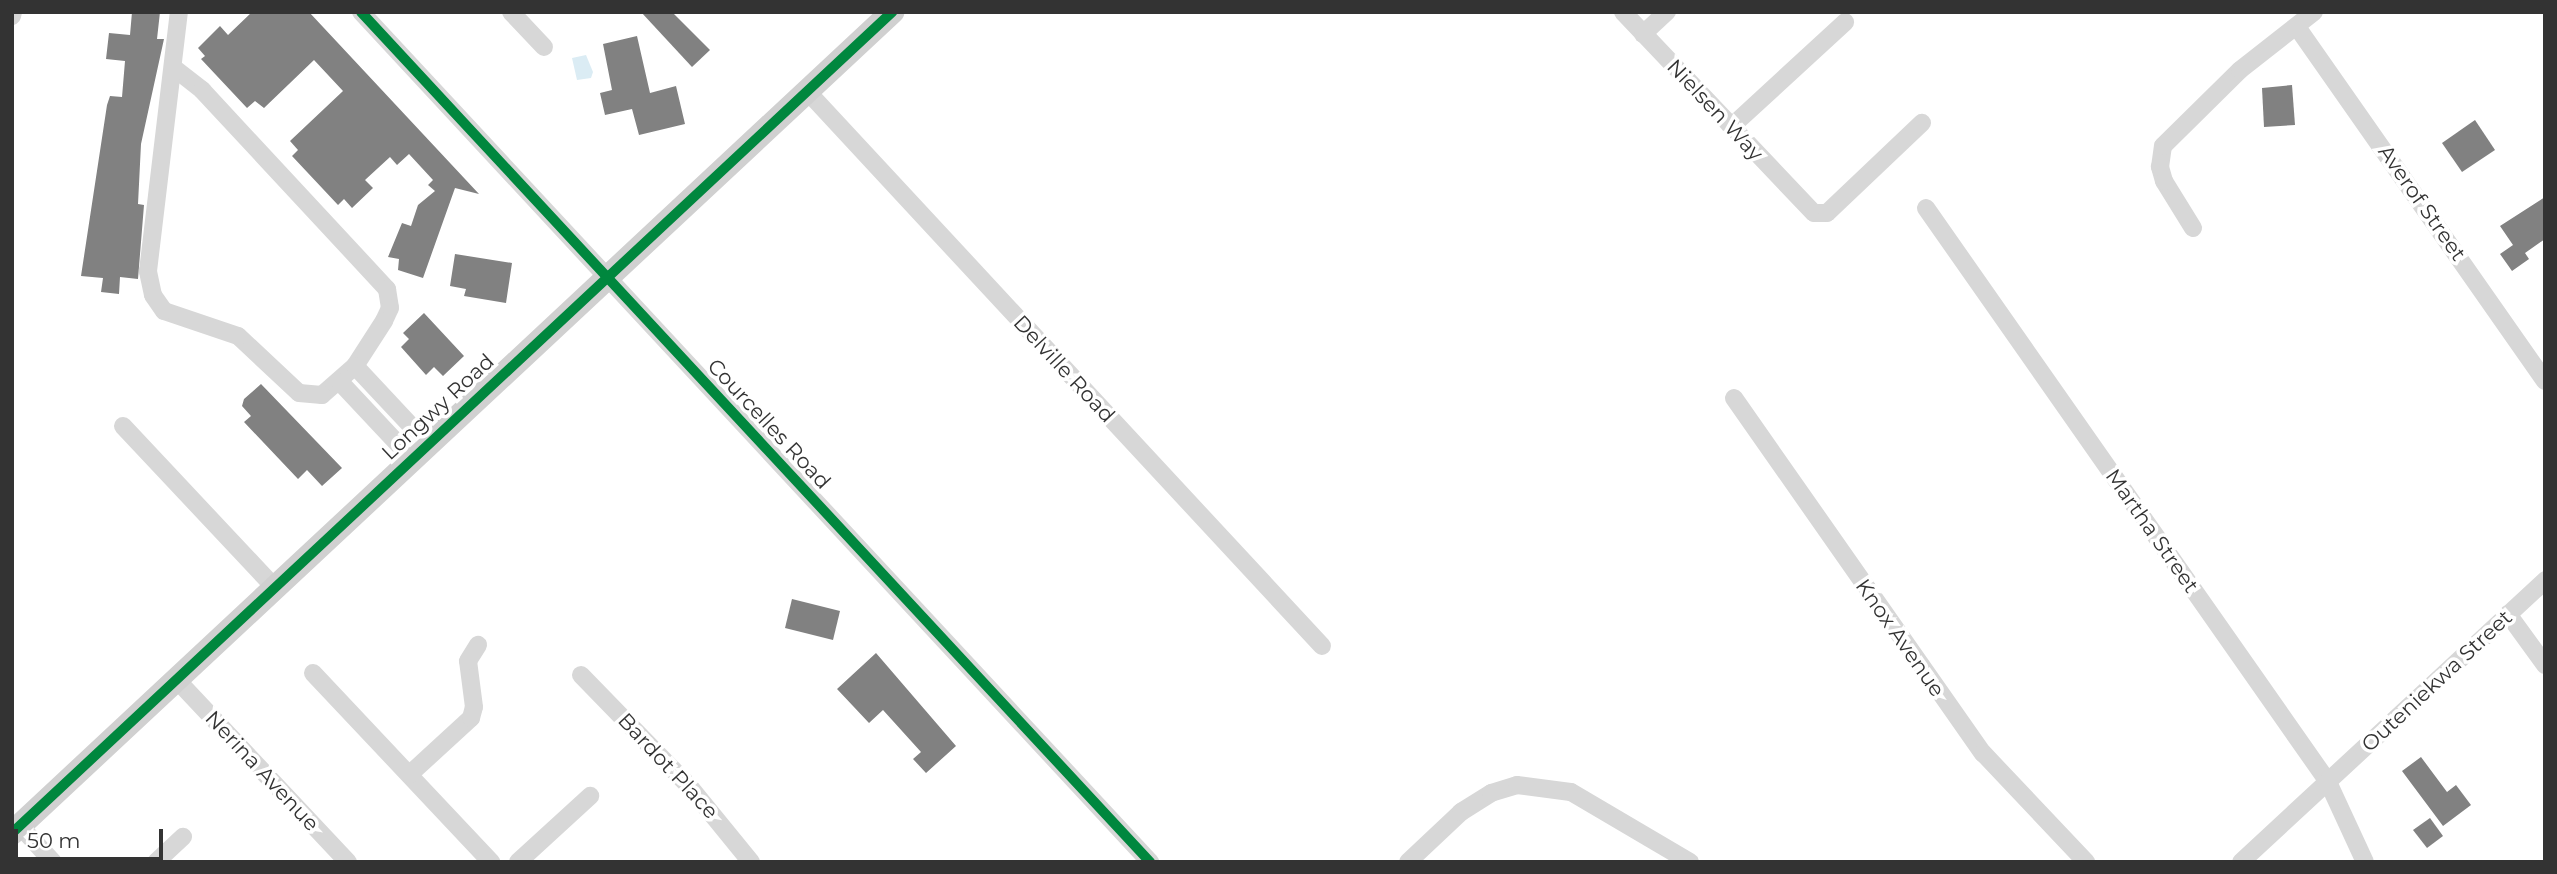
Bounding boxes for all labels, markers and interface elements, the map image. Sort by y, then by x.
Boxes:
street label: Nielsen Way [1662,54,1768,166]
street label: Averof Street [2373,140,2471,266]
street label: Delville Road [1008,310,1120,428]
street label: Longwy Road [377,349,499,465]
street label: Courcelles Road [702,354,836,494]
street label: Martha Street [2100,464,2204,598]
street label: Knox Avenue [1850,574,1950,702]
street label: Outeniekwa Street [2357,605,2517,757]
street label: Nerina Avenue [200,706,324,836]
street label: Bardot Place [613,708,723,824]
scale bar [18,814,166,858]
text: 50 m [27,828,81,853]

